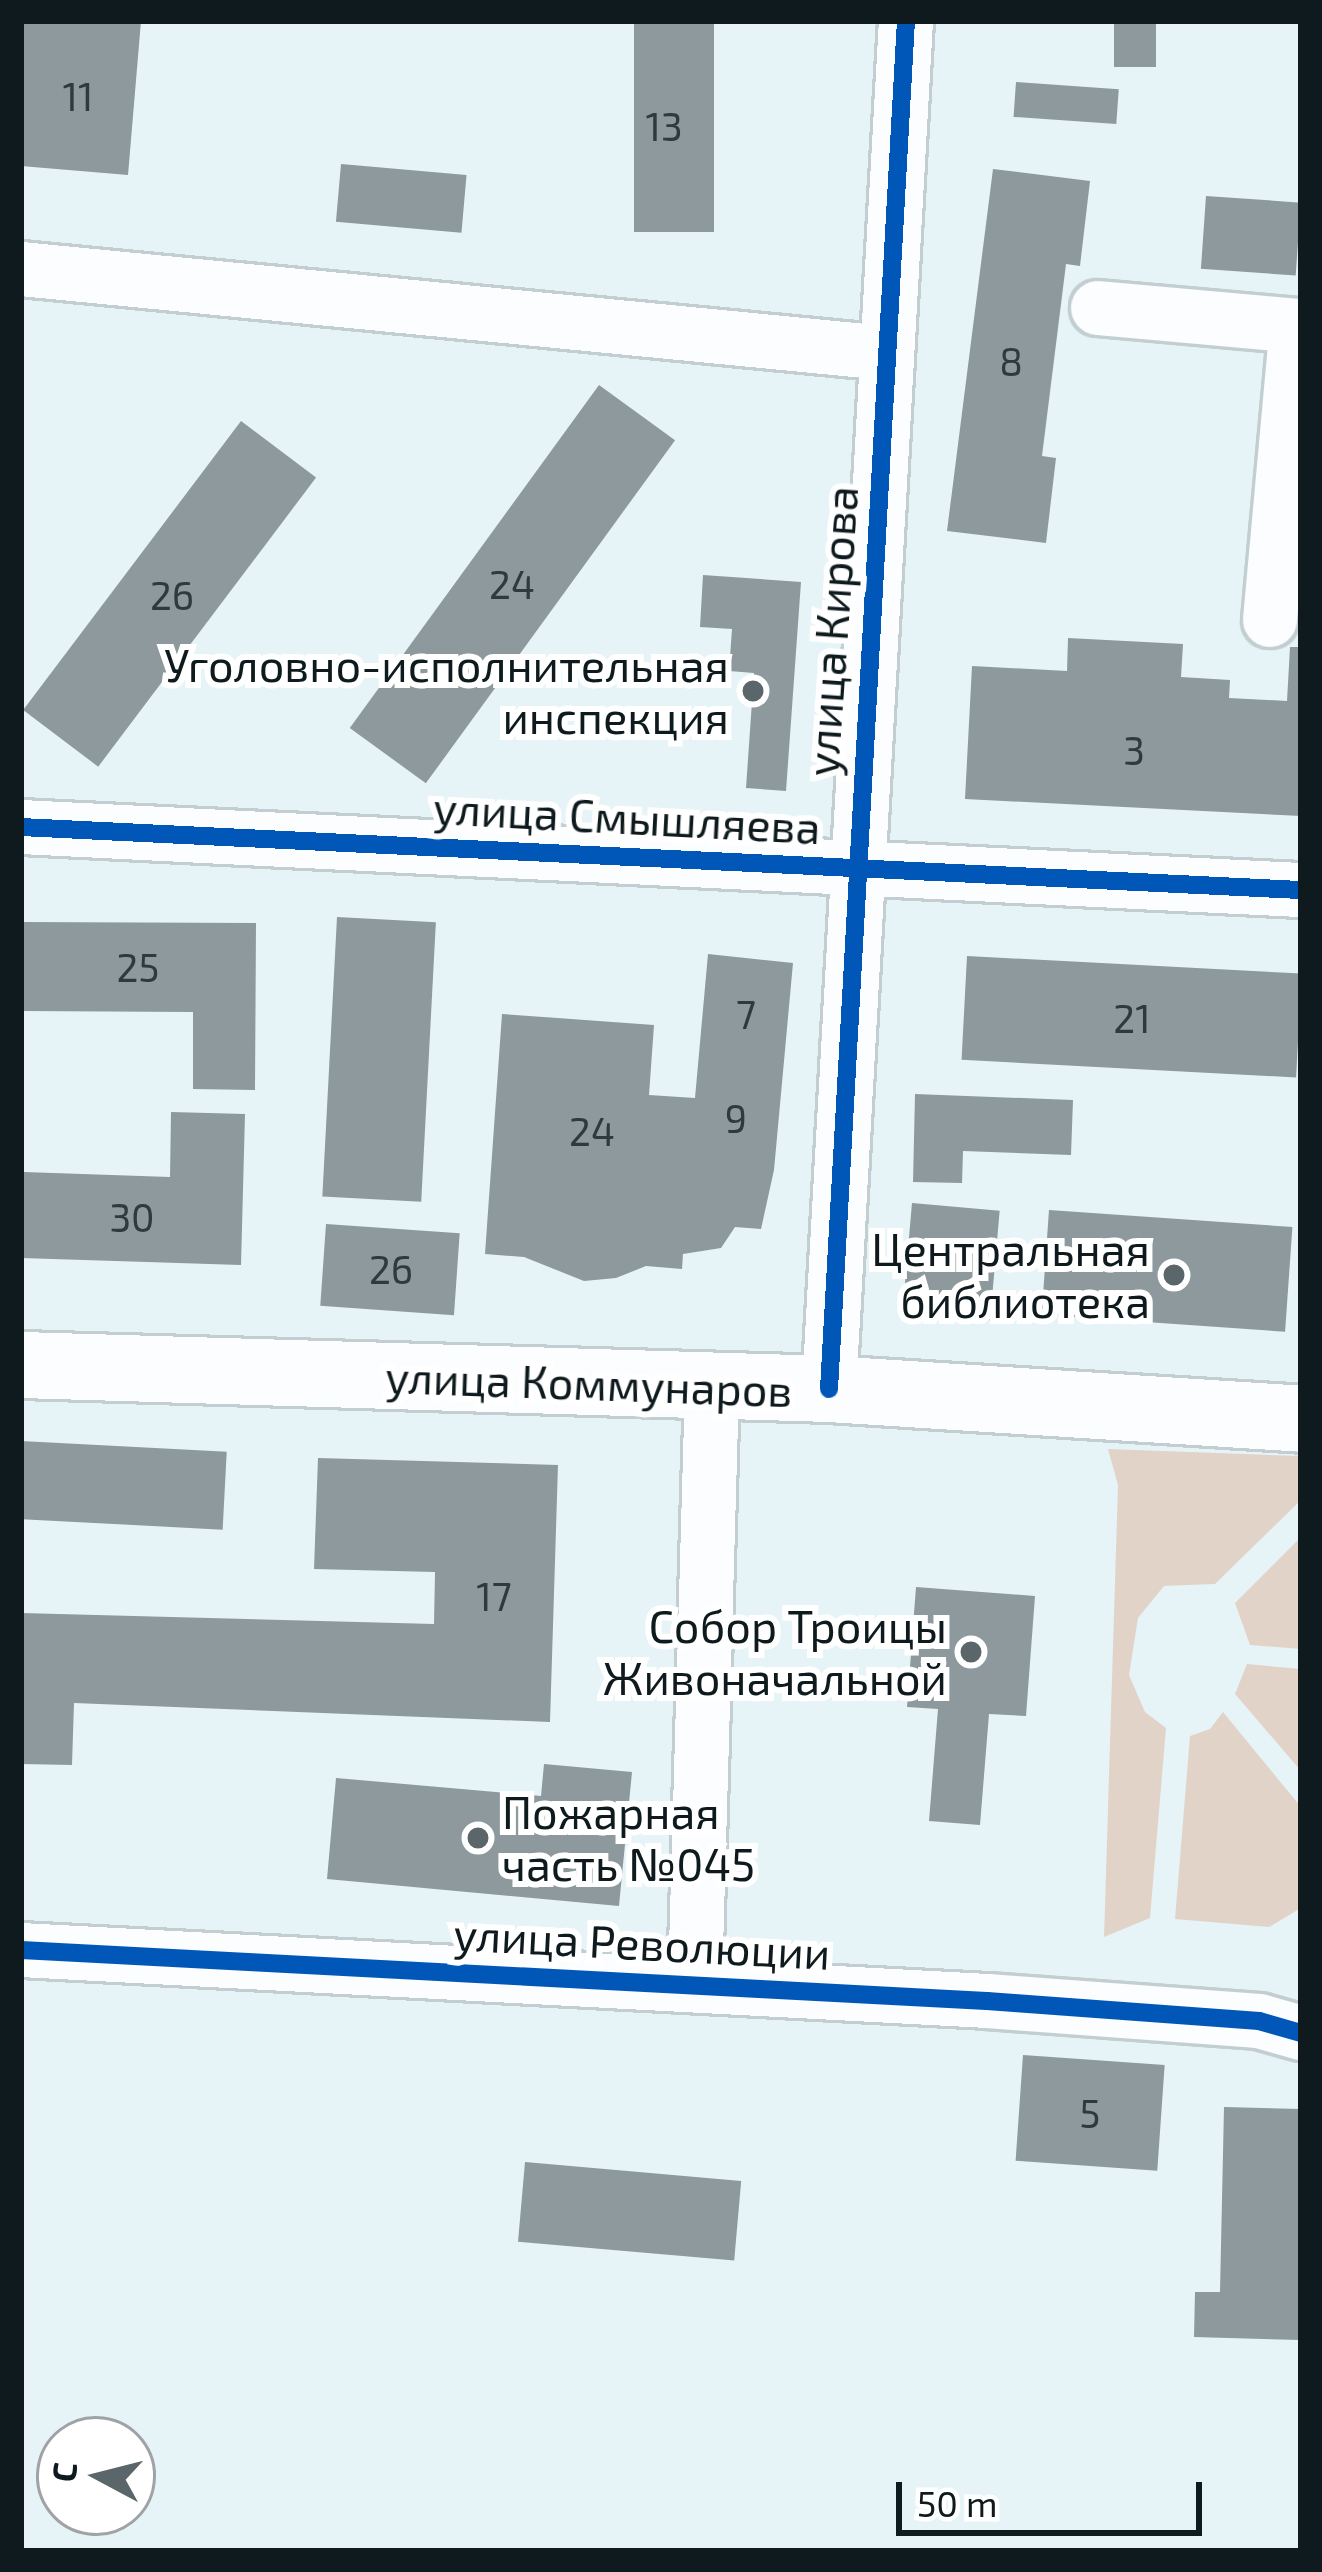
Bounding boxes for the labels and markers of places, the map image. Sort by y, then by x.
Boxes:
place label: Уголовно-исполнительная инспекция [164,638,729,744]
marker: Уголовно-исполнительная инспекция [740,678,766,704]
place label: Центральная библиотека [871,1222,1150,1328]
marker: Центральная библиотека [1161,1262,1187,1288]
place label: Собор Троицы Живоначальной [603,1599,947,1705]
marker: Собор Троицы Живоначальной [958,1639,984,1665]
place label: Пожарная часть №045 [502,1785,755,1891]
marker: Пожарная часть №045 [465,1825,491,1851]

